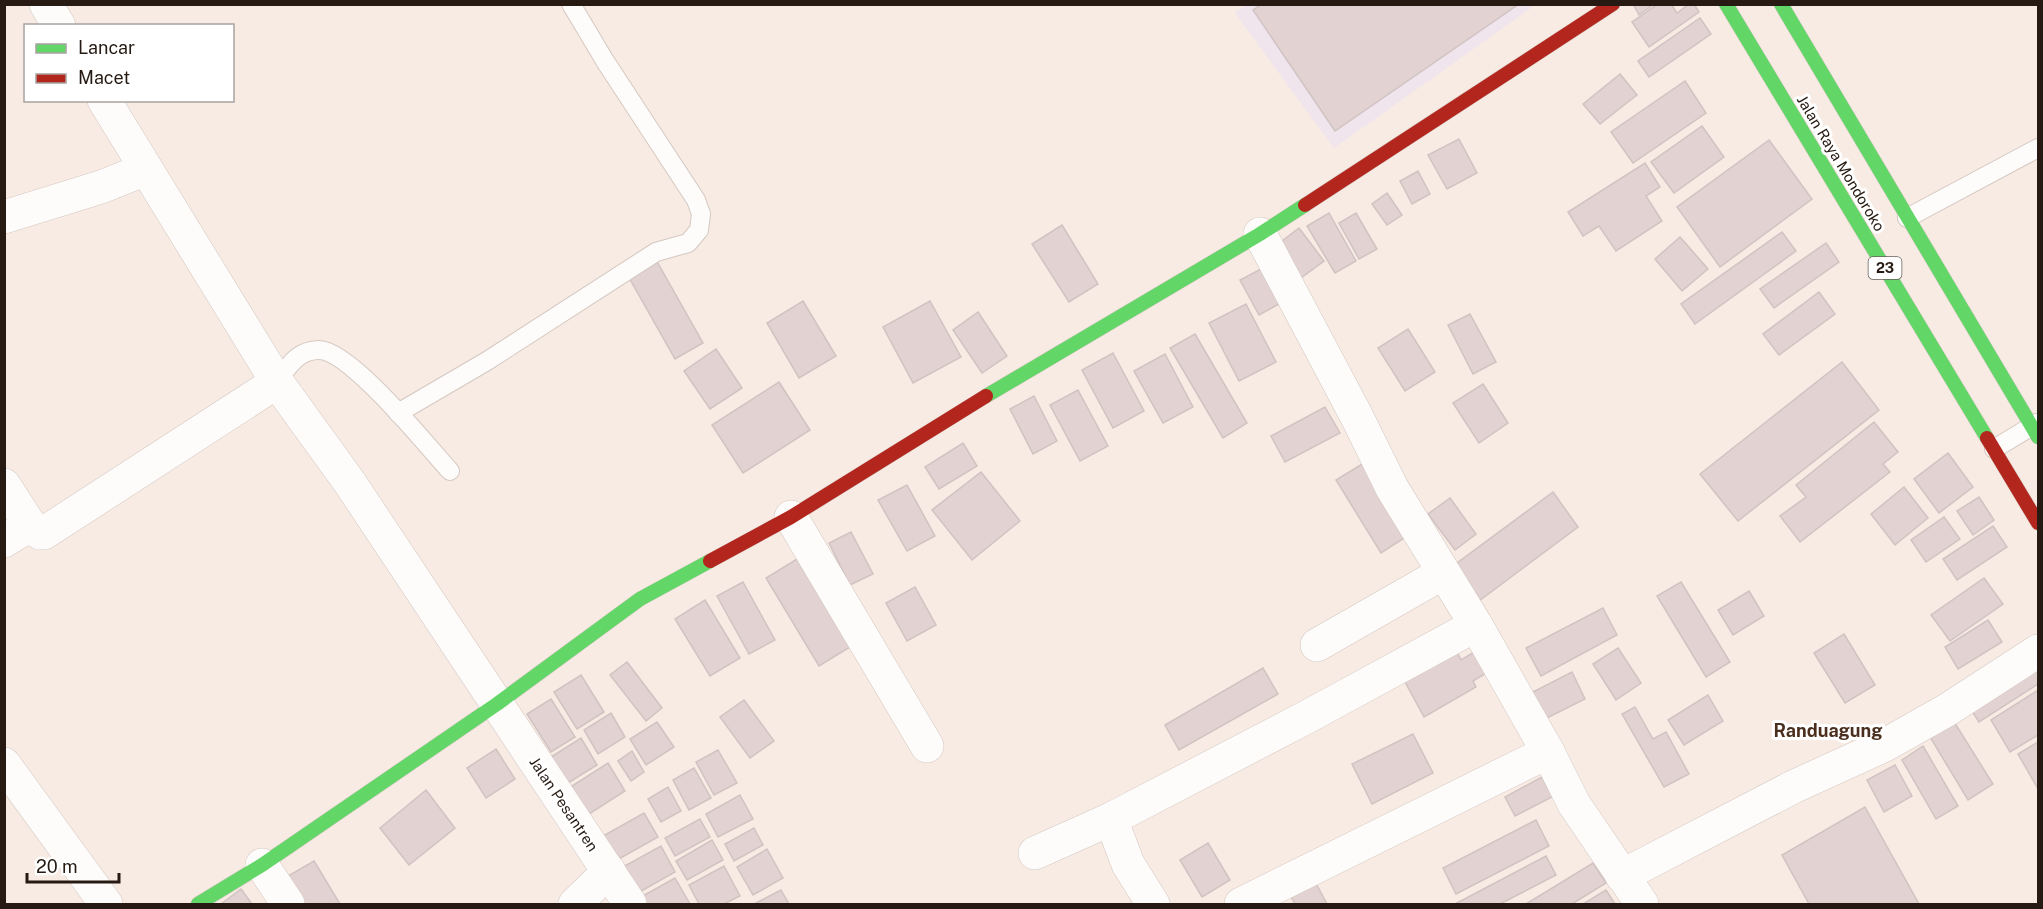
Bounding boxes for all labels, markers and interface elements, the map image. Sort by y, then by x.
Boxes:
legend [24,24,234,102]
text: Lancar [78,37,135,58]
text: Macet [78,67,130,88]
street label: Jalan Raya Mondoroko [1794,92,1888,234]
road number: 23 [1868,257,1902,279]
district label: Randuagung [1774,720,1882,741]
street label: Jalan Pesantren [526,754,602,854]
scale bar [27,846,118,884]
text: 20 m [36,856,78,877]

